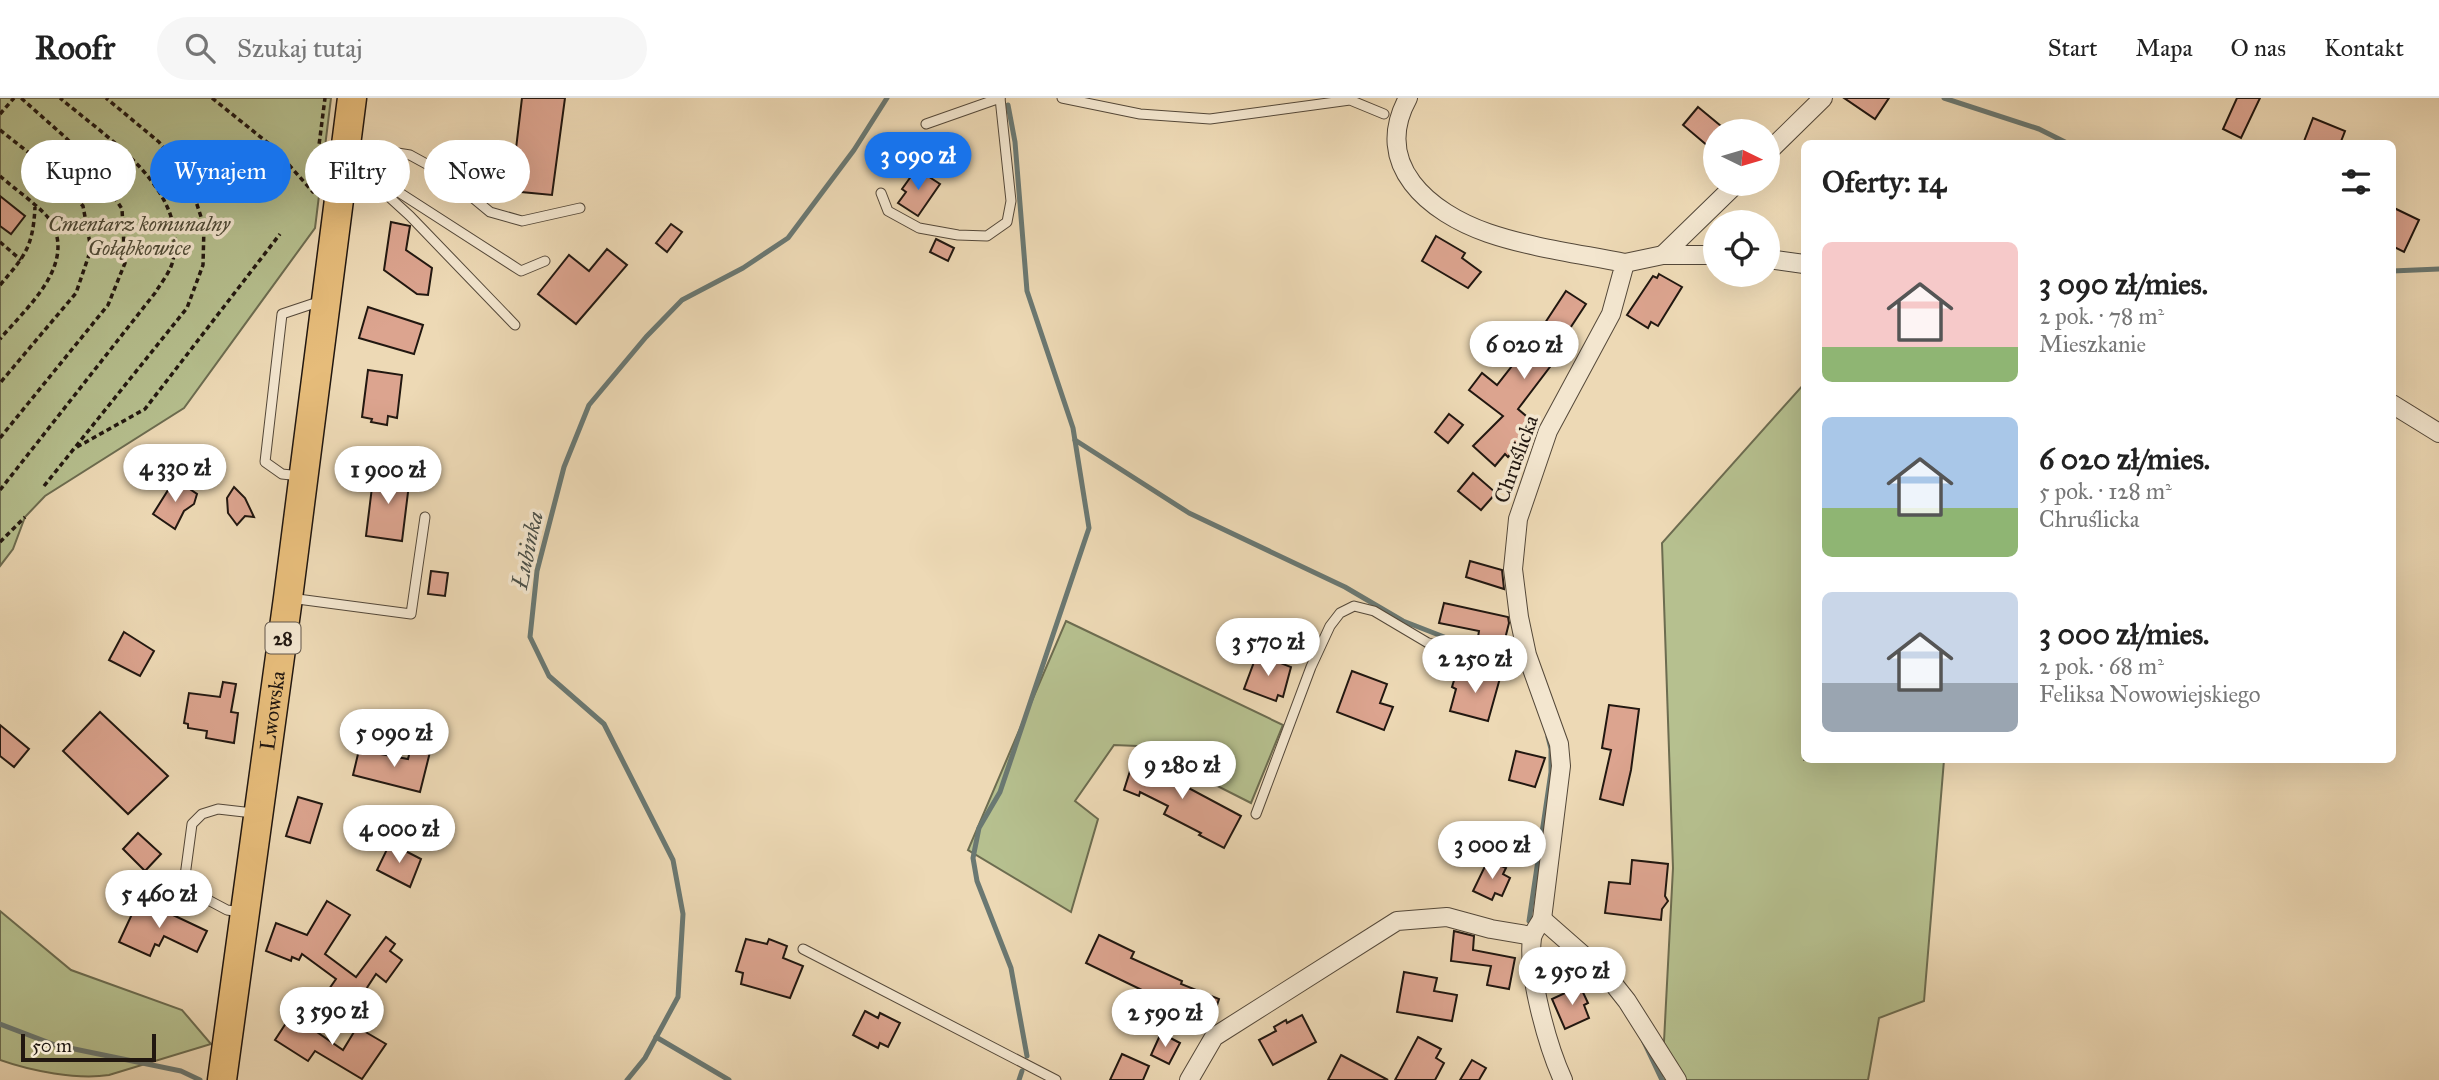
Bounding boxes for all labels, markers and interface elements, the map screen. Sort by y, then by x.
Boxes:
search box [157,17,647,80]
text: Roofr [35,28,115,68]
icon: search [181,29,219,67]
text: Szukaj tutaj [237,32,363,64]
text: Start [2048,33,2098,63]
text: Mapa [2136,33,2193,63]
text: O nas [2231,33,2286,63]
text: Kontakt [2324,33,2404,63]
north arrow [1703,119,1780,196]
map controls [1703,119,1780,287]
pin: 3 090 zł [846,132,990,192]
chip: Kupno [21,140,136,203]
chip: Wynajem [150,140,291,203]
chip: Filtry [305,140,410,203]
chip: Nowe [424,140,530,203]
text: 3 090 zł [880,141,956,169]
icon: filters [2337,163,2375,201]
text: Oferty: 14 [1822,164,1946,200]
button: locate [1703,210,1780,287]
park label: Cmentarz komunalny Gołąbkowice [48,211,231,261]
text: 3 090 zł/mies. [2039,266,2208,302]
icon: home [1878,270,1962,354]
text: 2 pok. · 78 m² [2039,302,2164,330]
pin: 6 020 zł [1452,322,1596,381]
text: 6 020 zł [1486,330,1562,358]
text: Mieszkanie [2039,330,2146,358]
street label: Chruślicka [1488,411,1544,507]
text: 6 020 zł/mies. [2039,441,2210,477]
pin: 4 330 zł [103,444,247,504]
icon: home [1878,445,1962,529]
pin: 1 900 zł [316,446,460,506]
text: 4 330 zł [139,453,211,481]
text: 1 900 zł [351,455,425,483]
text: 5 pok. · 128 m² [2039,477,2172,505]
text: Chruślicka [2039,505,2139,533]
water label: Łubinka [505,509,549,592]
text: 3 000 zł/mies. [2039,616,2209,652]
pin: 3 570 zł [1196,618,1340,678]
icon: home [1878,620,1962,704]
road number: 28 [266,622,300,653]
text: 3 570 zł [1232,627,1304,655]
pin: 2 250 zł [1403,636,1547,695]
text: 2 250 zł [1438,644,1512,672]
text: 2 pok. · 68 m² [2039,652,2164,680]
street label: Lwowska [254,669,291,752]
text: Feliksa Nowowiejskiego [2039,680,2261,708]
pin: 5 090 zł [322,710,466,769]
text: 5 090 zł [356,718,432,746]
pin: 9 280 zł [1110,742,1254,801]
text: 9 280 zł [1144,750,1220,778]
pin: 4 000 zł [327,806,471,865]
text: 4 000 zł [359,814,439,842]
pin: 3 000 zł [1420,822,1564,881]
text: 3 000 zł [1454,830,1530,858]
pin: 5 460 zł [87,870,231,930]
text: 5 460 zł [121,879,197,907]
pin: 2 950 zł [1500,948,1644,1007]
text: 2 950 zł [1535,956,1609,984]
pin: 3 590 zł [260,988,404,1047]
pin: 2 590 zł [1093,990,1237,1049]
text: 3 590 zł [296,996,368,1024]
text: 2 590 zł [1128,998,1202,1026]
scale bar [21,1031,156,1063]
text: 50 m [32,1034,72,1057]

